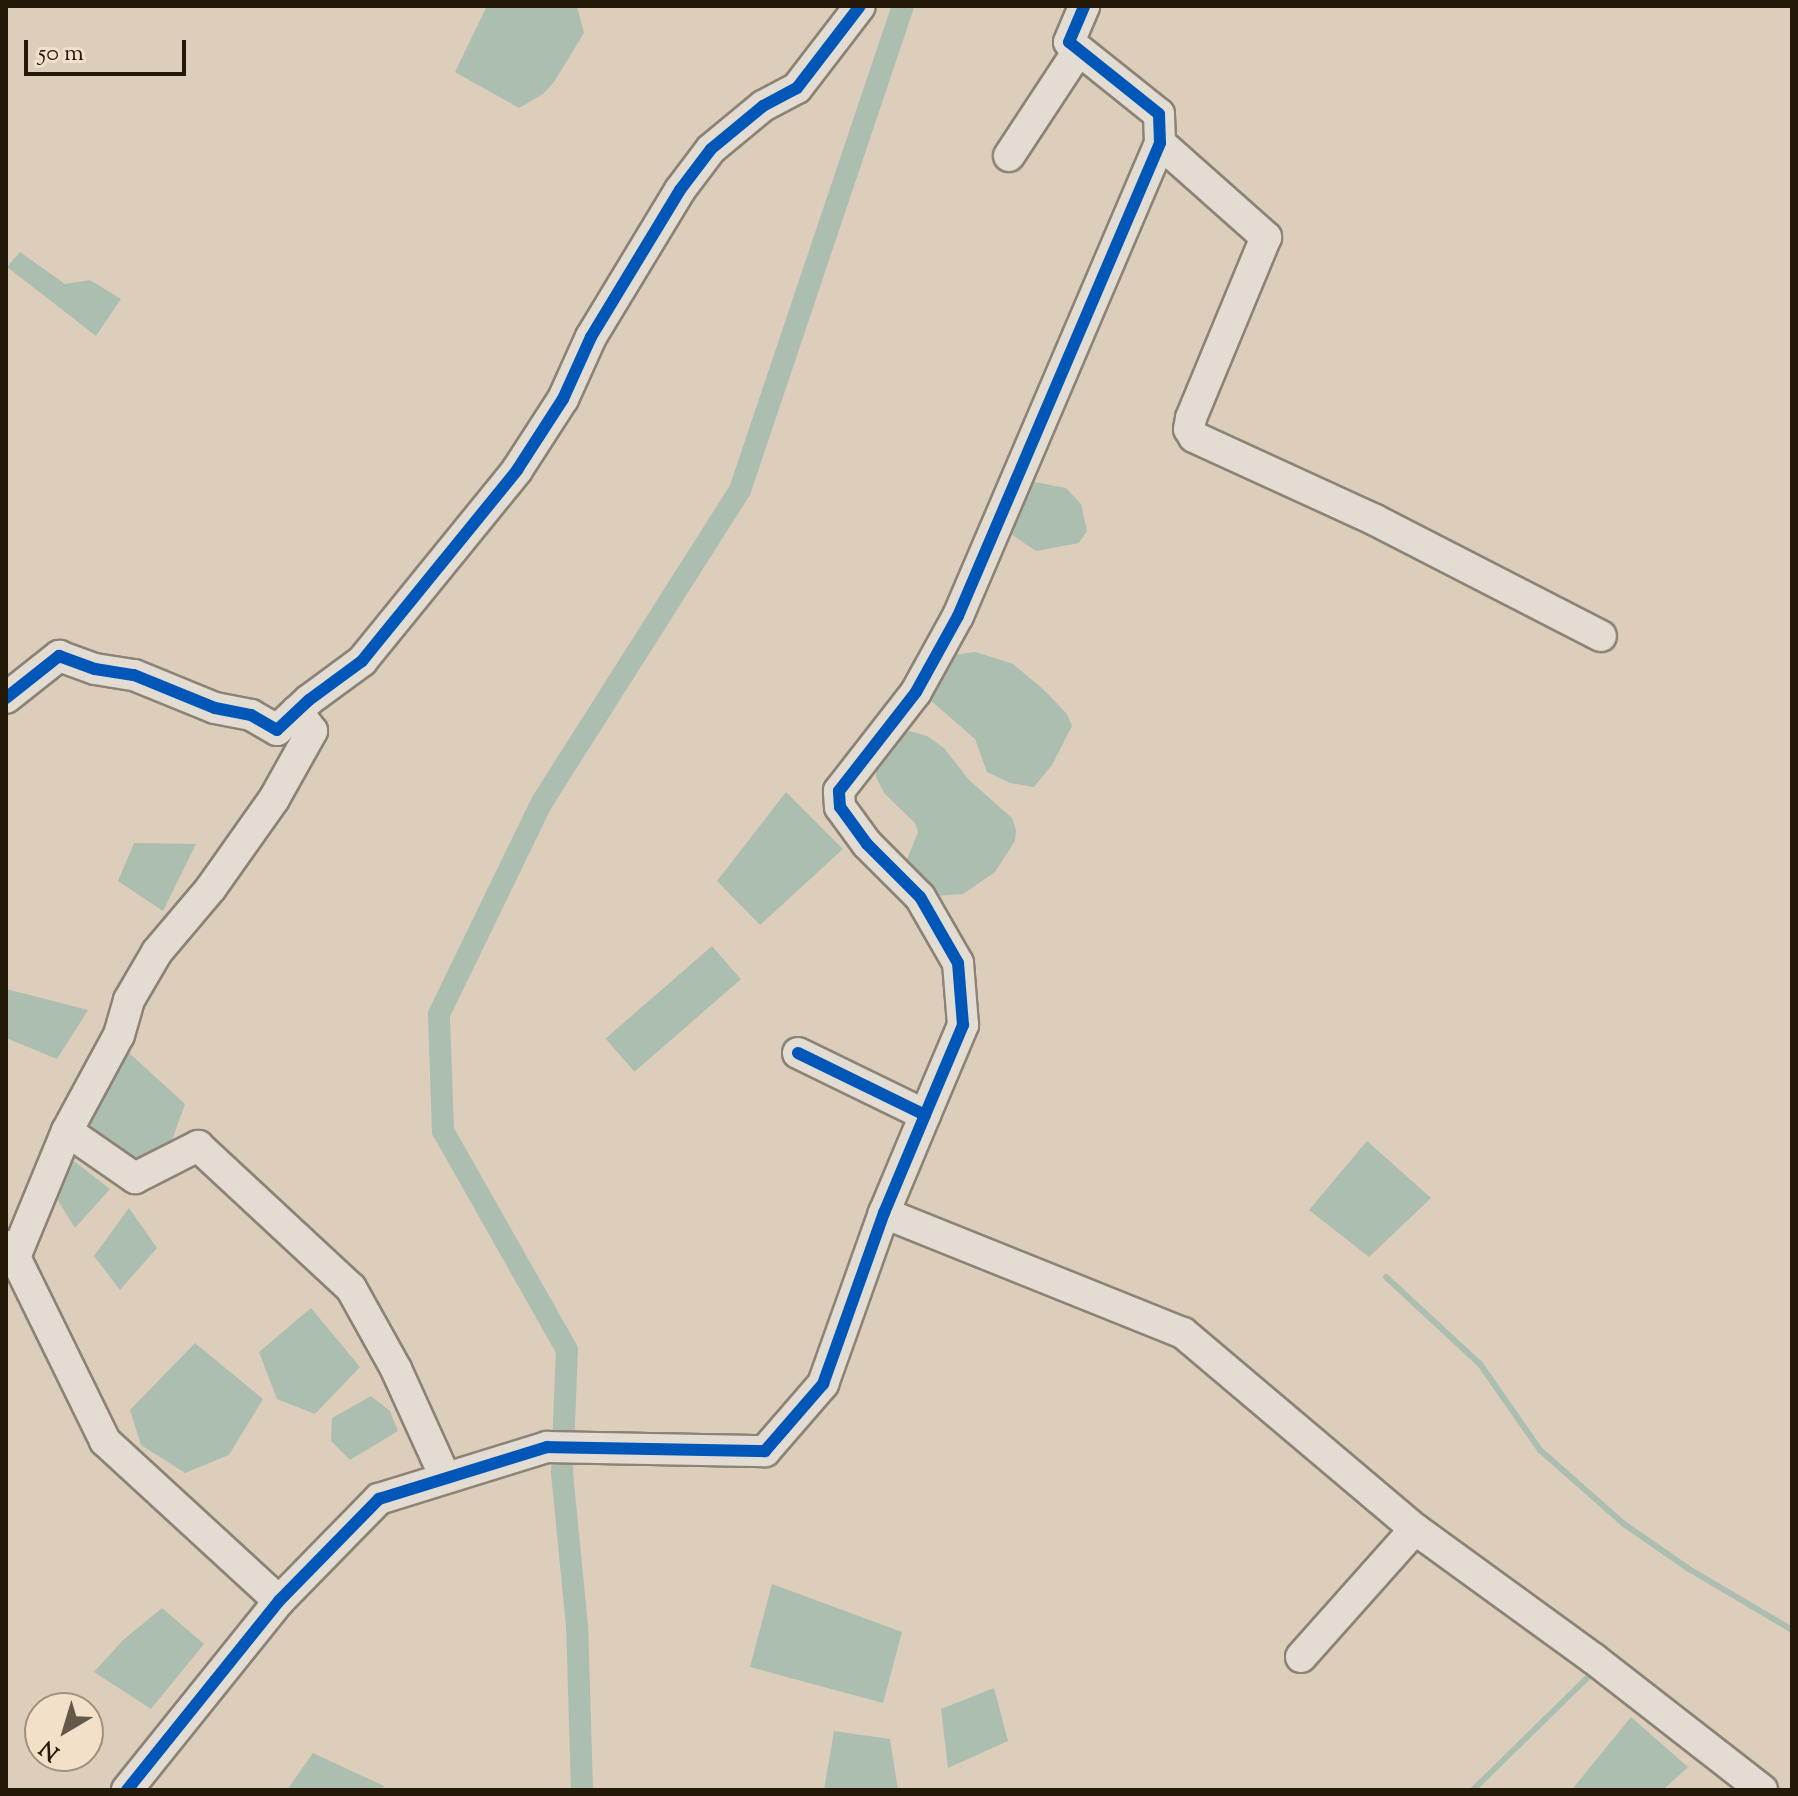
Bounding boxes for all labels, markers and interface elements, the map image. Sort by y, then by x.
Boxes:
scale bar [28,24,190,74]
text: 50 m [38,37,84,71]
north arrow [24,1692,104,1772]
text: N [34,1731,67,1767]

